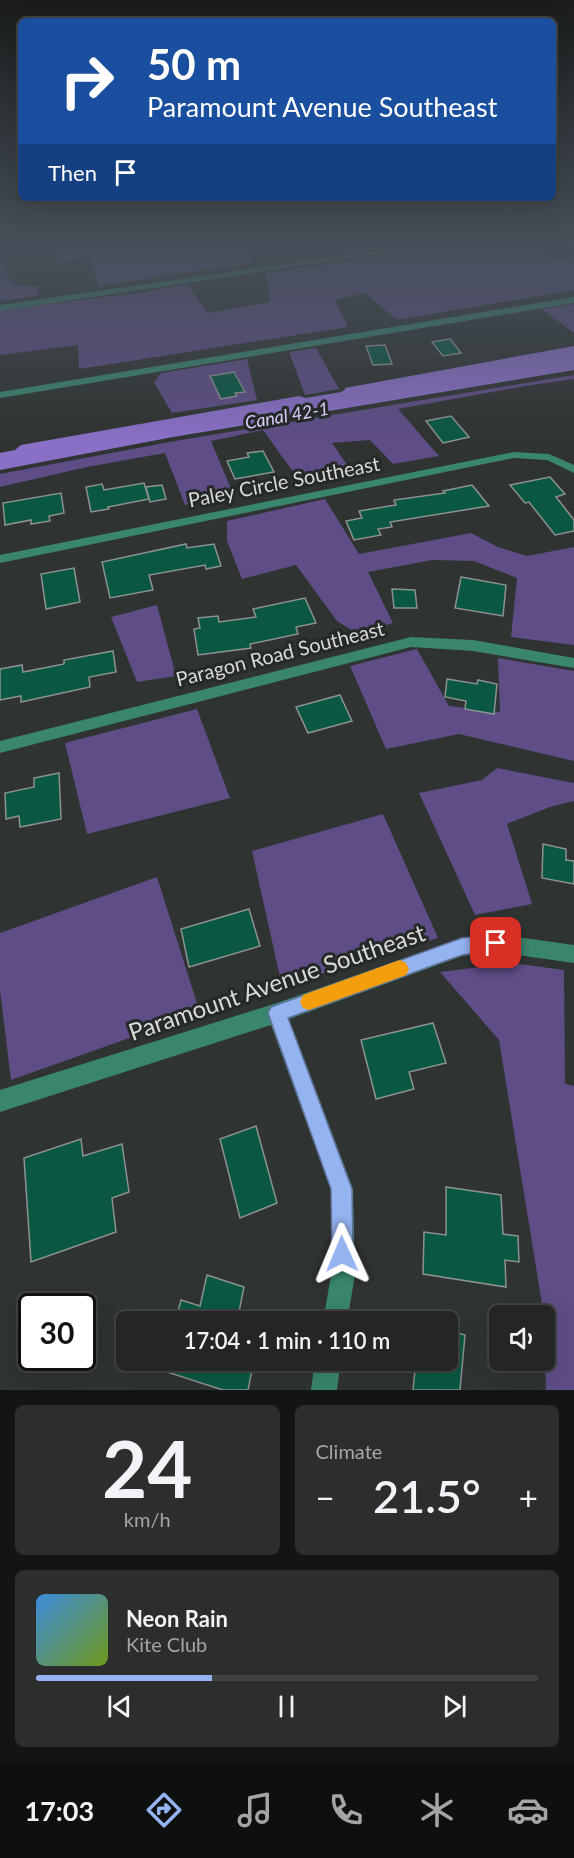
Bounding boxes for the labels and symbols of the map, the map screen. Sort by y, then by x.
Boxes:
water label: Canal 42-1 [243,397,331,433]
street label: Paley Circle Southeast [186,451,382,511]
street label: Paragon Road Southeast [173,616,386,691]
street label: Paramount Avenue Southeast [125,917,429,1046]
pin [470,917,521,968]
position arrow [310,1222,374,1286]
speed limit sign: 30 [18,1293,96,1371]

